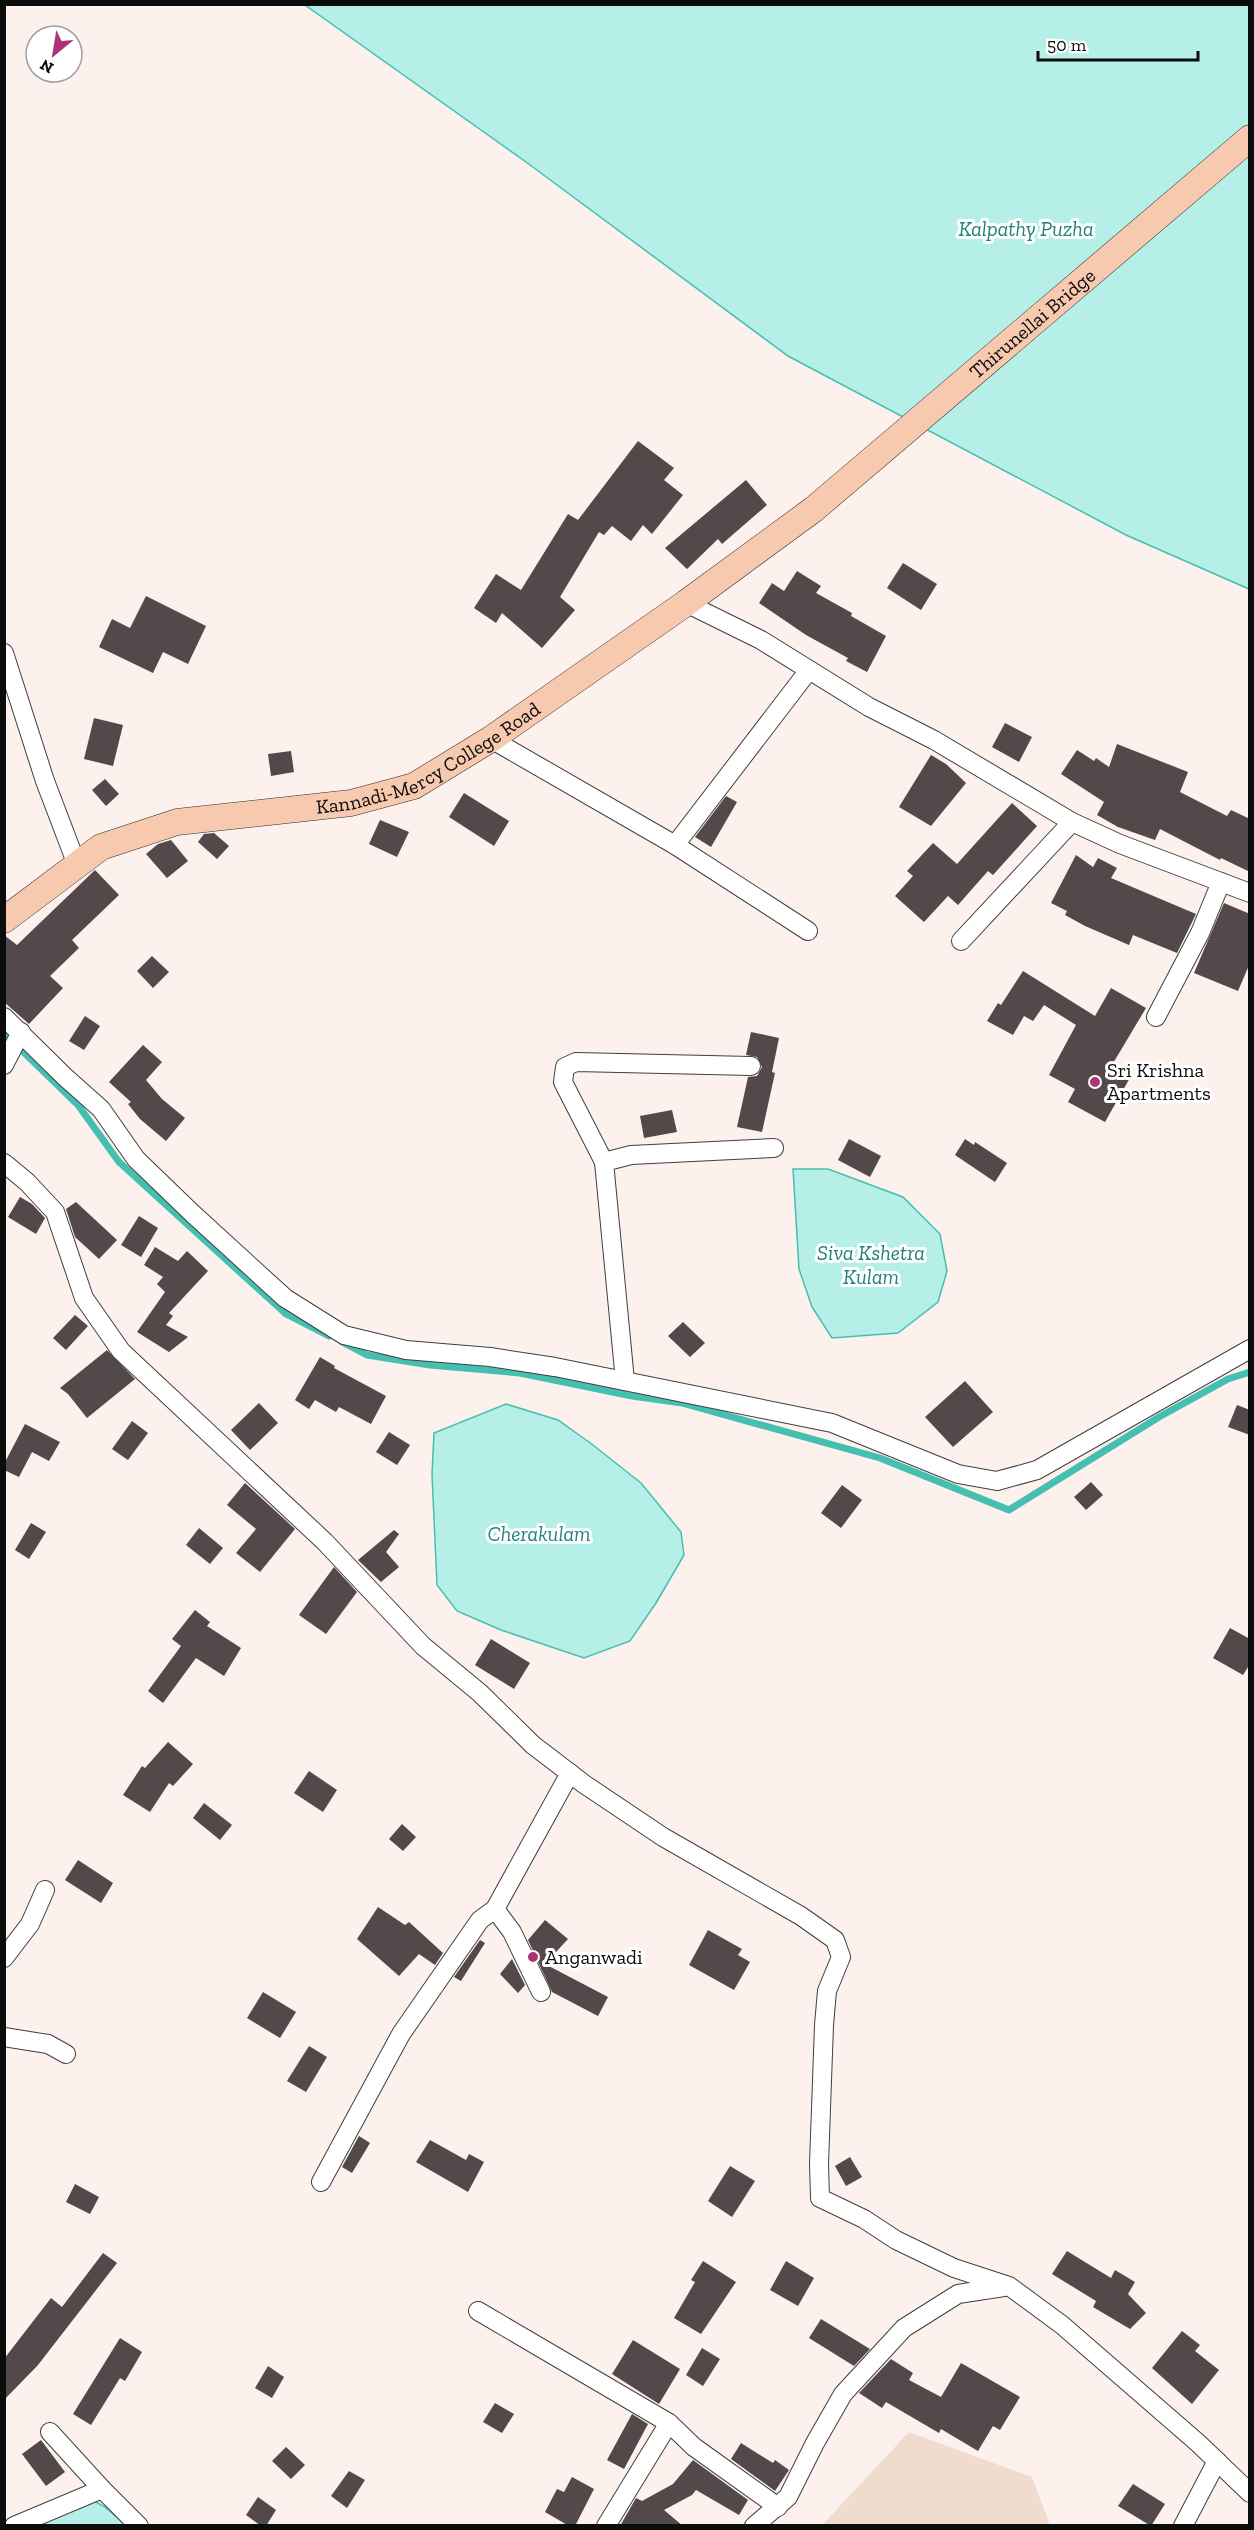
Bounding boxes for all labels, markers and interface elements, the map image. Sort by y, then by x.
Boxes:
north arrow [24,24,84,84]
scale bar [1038,24,1198,62]
text: 50 m [1047,34,1087,56]
text: N [37,55,57,78]
water label: Kalpathy Puzha [958,216,1094,241]
street label: Thirunellai Bridge [964,263,1100,384]
street label: Kannadi-Mercy College Road [315,697,545,819]
place label: Sri Krishna Apartments [1107,1058,1211,1105]
marker: Sri Krishna Apartments [1088,1075,1102,1089]
water label: Siva Kshetra Kulam [817,1240,925,1289]
water label: Cherakulam [487,1521,591,1546]
place label: Anganwadi [545,1945,643,1969]
marker: Anganwadi [526,1950,540,1964]

